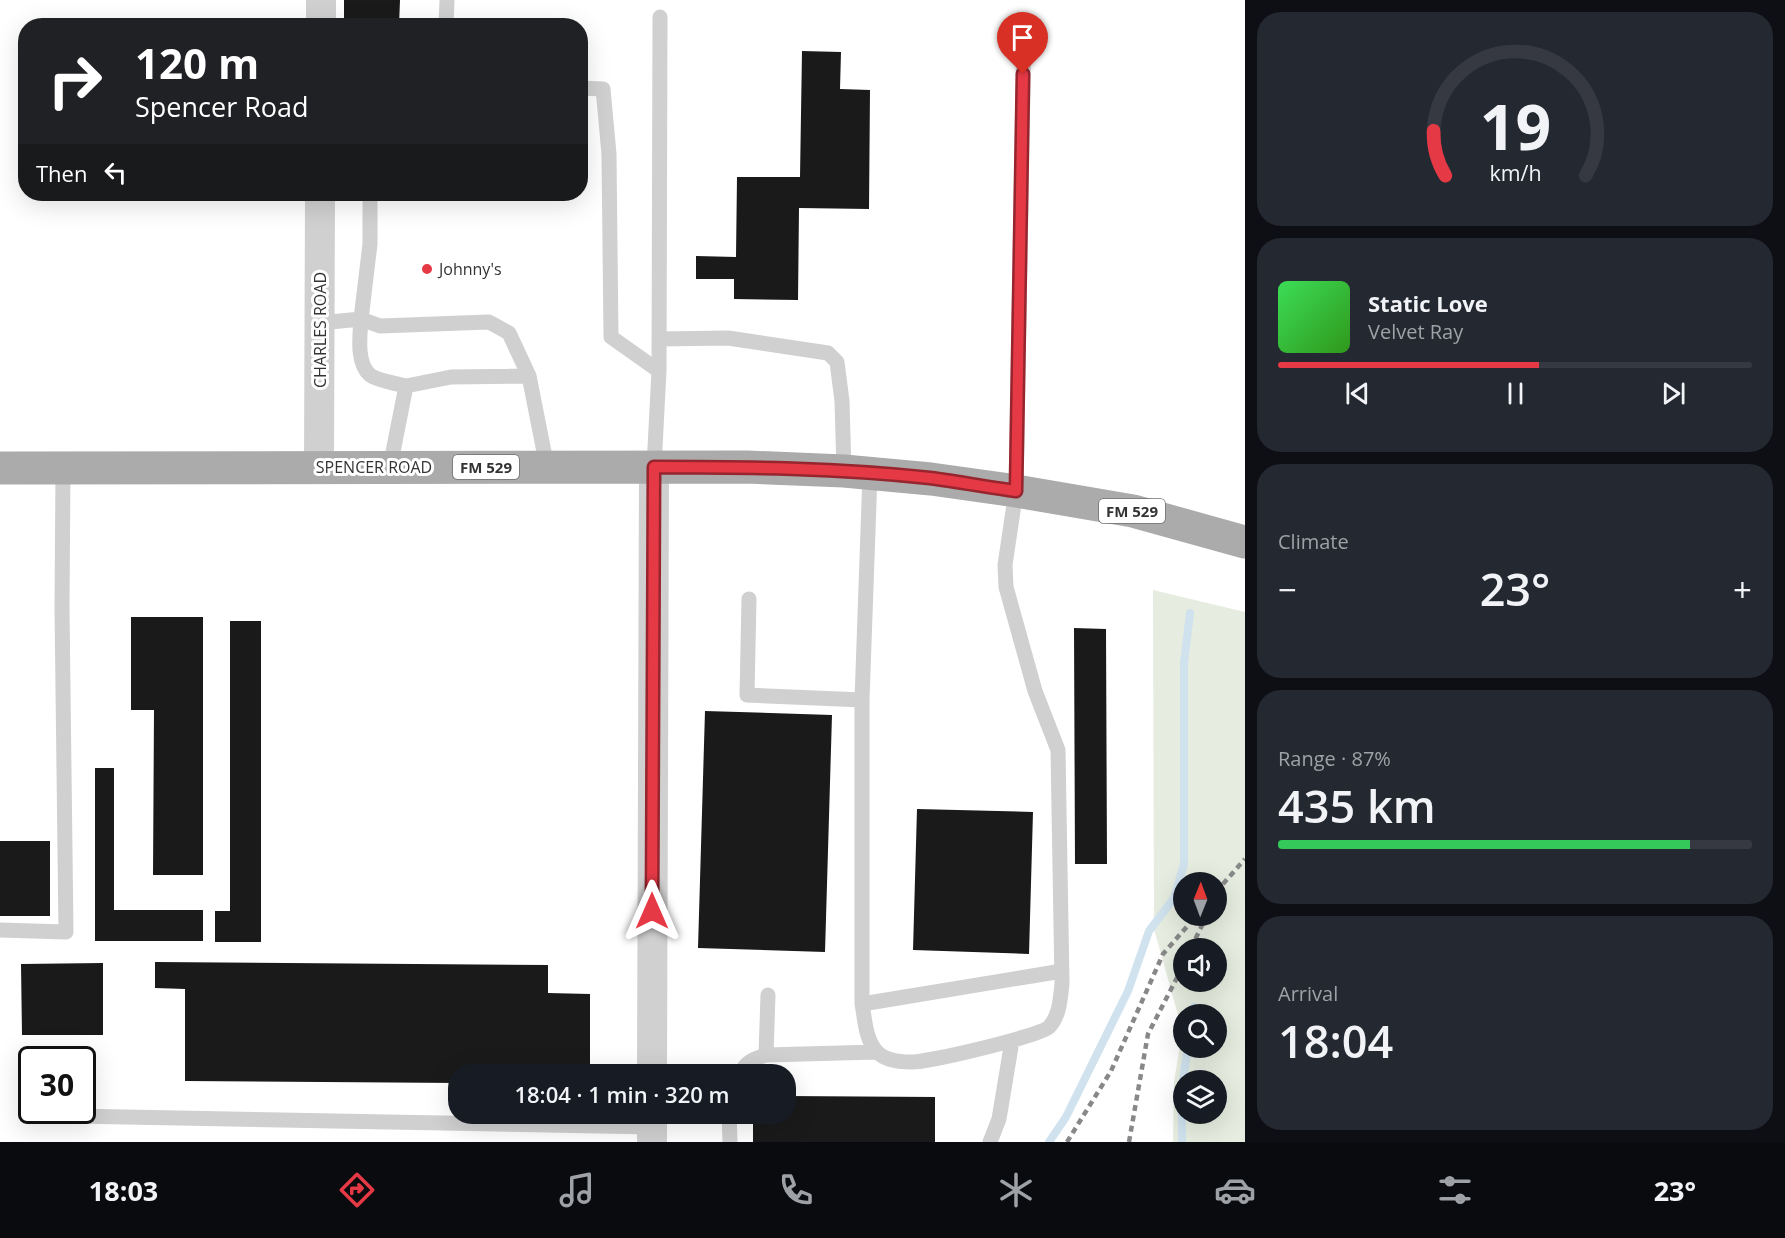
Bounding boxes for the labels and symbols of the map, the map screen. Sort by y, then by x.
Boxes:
pin [997,12,1048,74]
place label: Johnny's [437,258,502,280]
marker: Johnny's [420,262,434,276]
street label: CHARLES ROAD [309,272,331,388]
road number: FM 529 [453,455,519,479]
street label: SPENCER ROAD [316,456,432,478]
road number: FM 529 [1099,499,1165,523]
north arrow [1173,872,1227,926]
position arrow [620,879,684,943]
speed limit sign: 30 [18,1046,96,1124]

